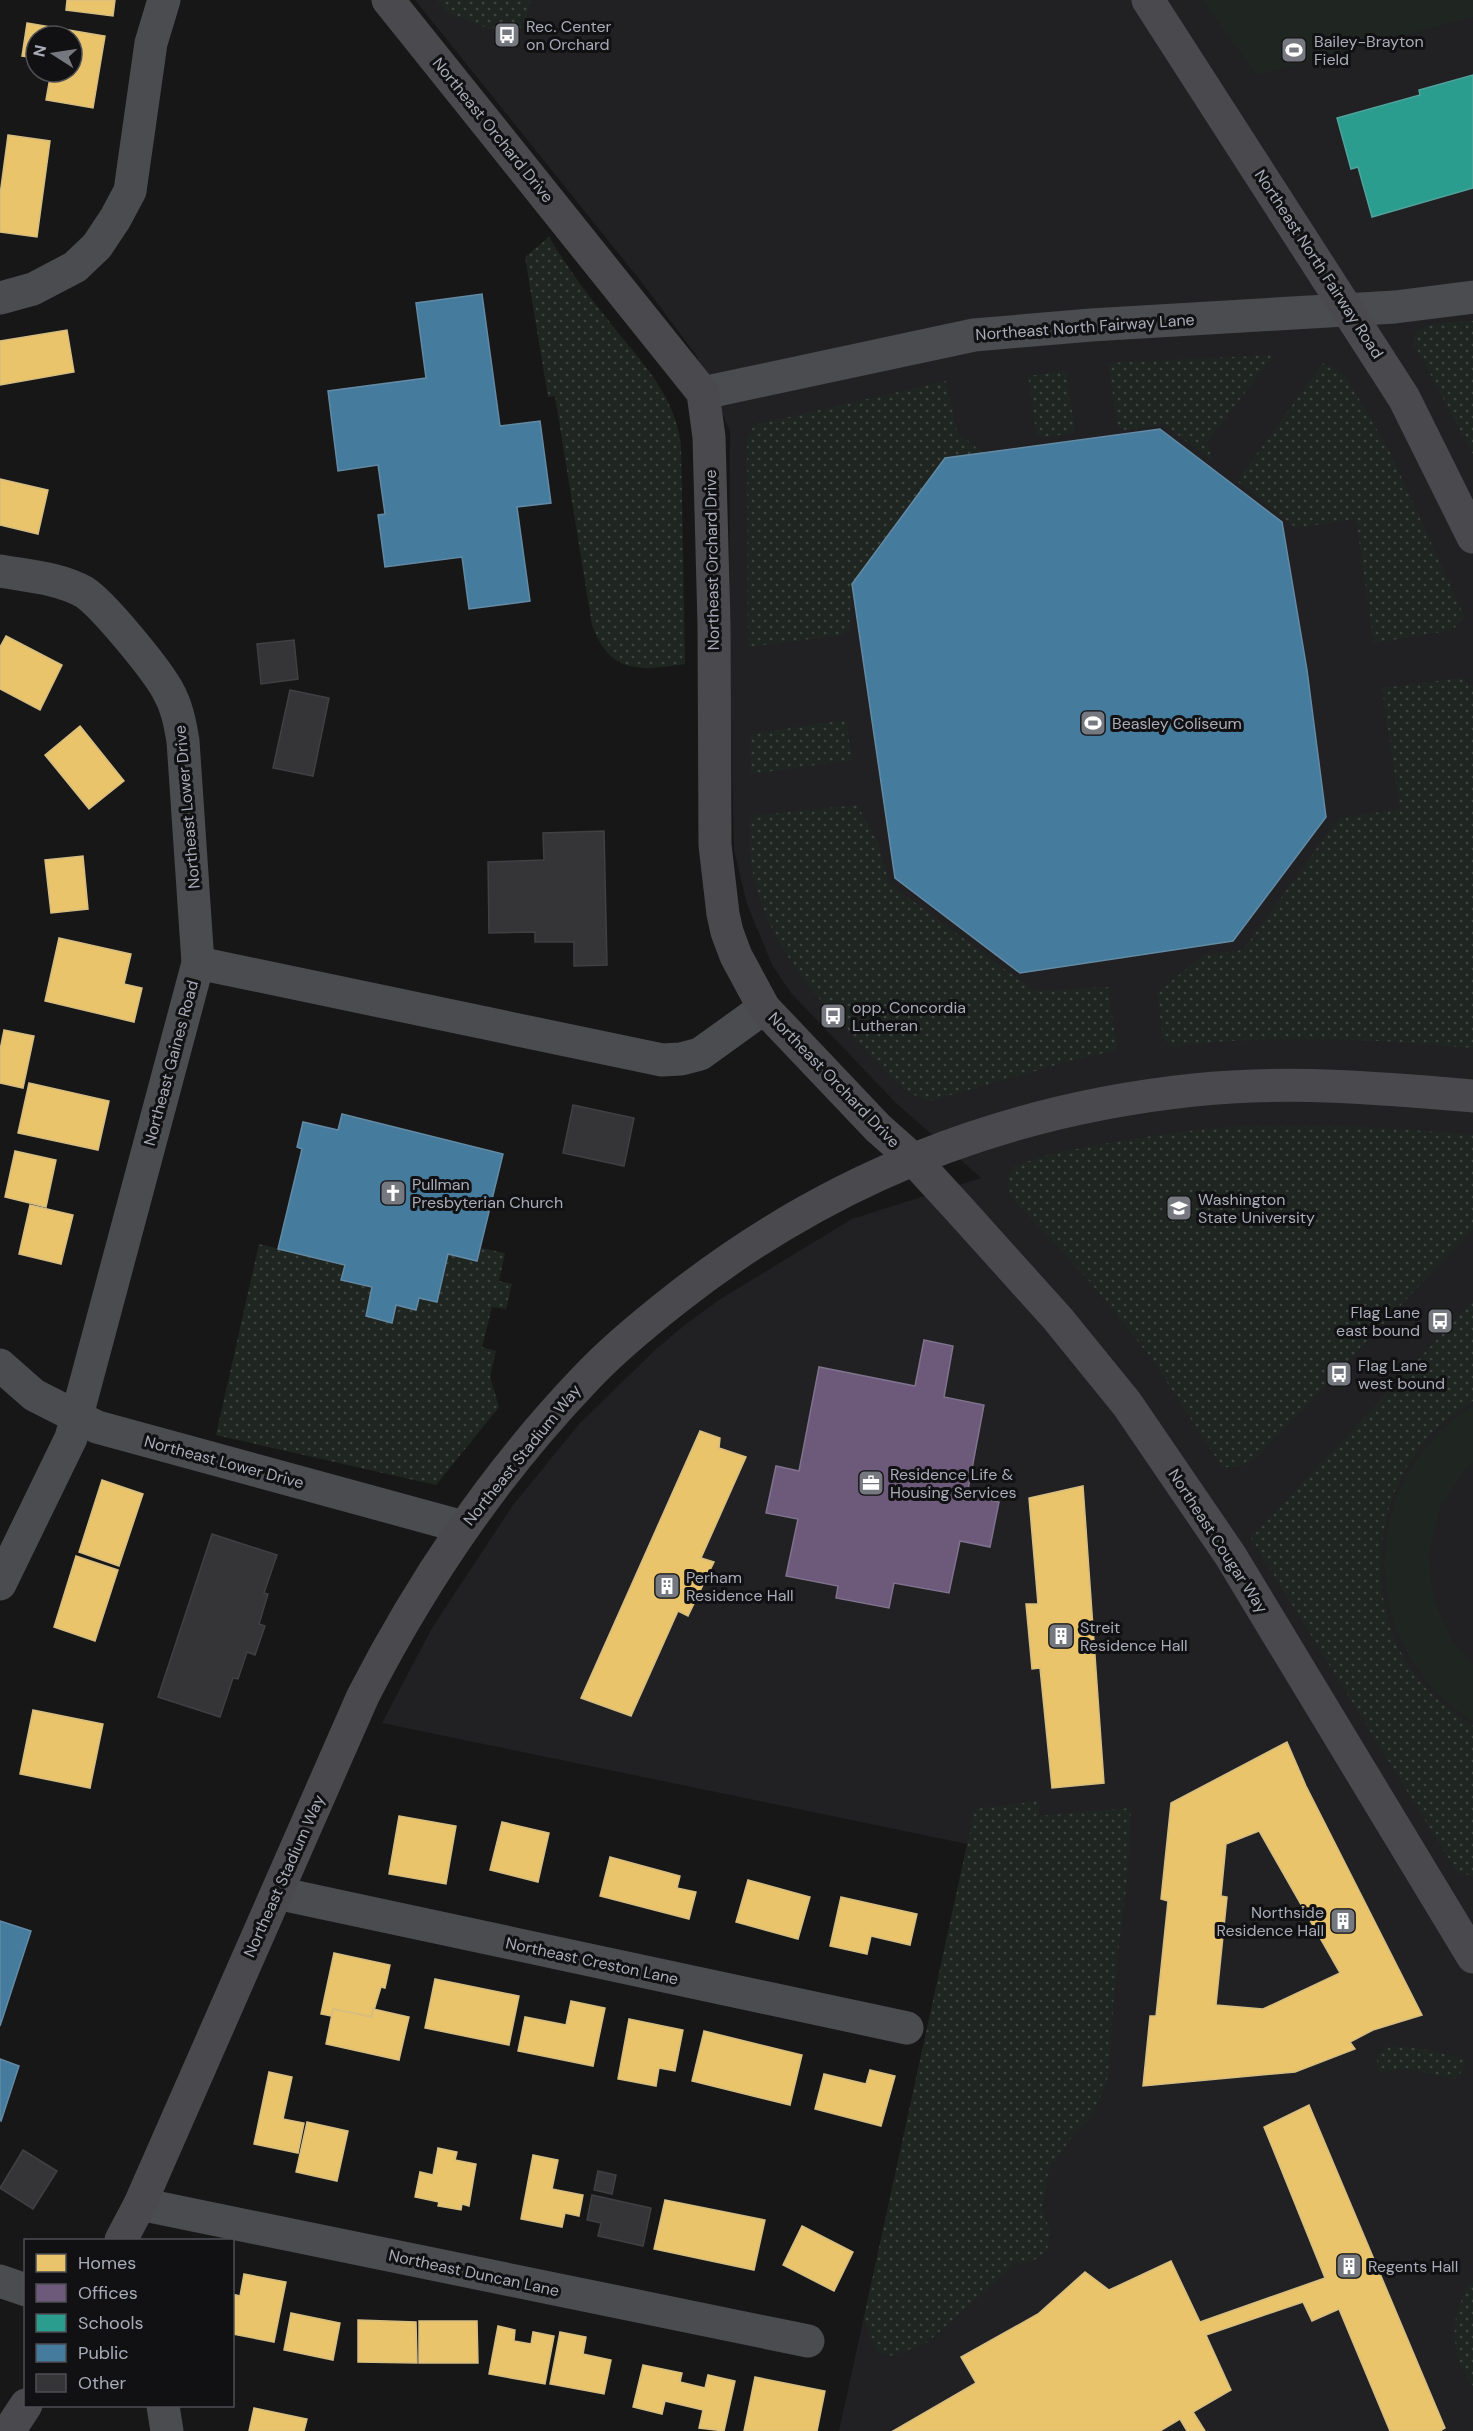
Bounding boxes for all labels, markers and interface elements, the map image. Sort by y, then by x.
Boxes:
place label: Rec. Center on Orchard [526,16,612,55]
bus stop icon: Rec. Center on Orchard [492,20,522,50]
north arrow [24,24,84,84]
place label: Bailey-Brayton Field [1314,31,1424,70]
sports icon: Bailey-Brayton Field [1279,35,1309,65]
text: N [28,43,51,59]
street label: Northeast Orchard Drive [428,53,558,207]
street label: Northeast North Fairway Road [1250,165,1388,363]
street label: Northeast North Fairway Lane [975,309,1195,345]
street label: Northeast Orchard Drive [700,469,724,651]
sports icon: Beasley Coliseum [1078,708,1108,738]
place label: Beasley Coliseum [1112,713,1242,734]
street label: Northeast Lower Drive [169,724,205,890]
street label: Northeast Gaines Road [139,978,203,1148]
place label: opp. Concordia Lutheran [852,997,966,1036]
bus stop icon: opp. Concordia Lutheran [818,1001,848,1031]
street label: Northeast Orchard Drive [764,1008,904,1152]
place label: Pullman Presbyterian Church [412,1174,563,1213]
church icon: Pullman Presbyterian Church [378,1178,408,1208]
place label: Washington State University [1198,1189,1315,1228]
school or university icon: Washington State University [1164,1193,1194,1223]
place label: Flag Lane east bound [1336,1302,1420,1341]
bus stop icon: Flag Lane east bound [1425,1306,1455,1336]
place label: Flag Lane west bound [1358,1355,1445,1394]
bus stop icon: Flag Lane west bound [1324,1359,1354,1389]
street label: Northeast Stadium Way [459,1380,586,1530]
street label: Northeast Lower Drive [142,1431,306,1493]
place label: Residence Life & Housing Services [890,1464,1017,1503]
street label: Northeast Cougar Way [1163,1465,1273,1617]
office icon: Residence Life & Housing Services [856,1468,886,1498]
place label: Perham Residence Hall [686,1567,794,1606]
building icon: Perham Residence Hall [652,1571,682,1601]
place label: Streit Residence Hall [1080,1617,1188,1656]
building icon: Streit Residence Hall [1046,1621,1076,1651]
street label: Northeast Stadium Way [239,1791,329,1961]
place label: Northside Residence Hall [1216,1902,1324,1941]
building icon: Northside Residence Hall [1328,1906,1358,1936]
street label: Northeast Creston Lane [504,1932,680,1990]
legend [24,2239,234,2407]
street label: Northeast Duncan Lane [387,2245,561,2301]
text: Homes [78,2251,136,2275]
building icon: Regents Hall [1334,2251,1364,2281]
place label: Regents Hall [1368,2256,1458,2277]
text: Offices [78,2281,138,2305]
text: Schools [78,2311,143,2335]
text: Public [78,2341,129,2365]
text: Other [78,2371,127,2395]

